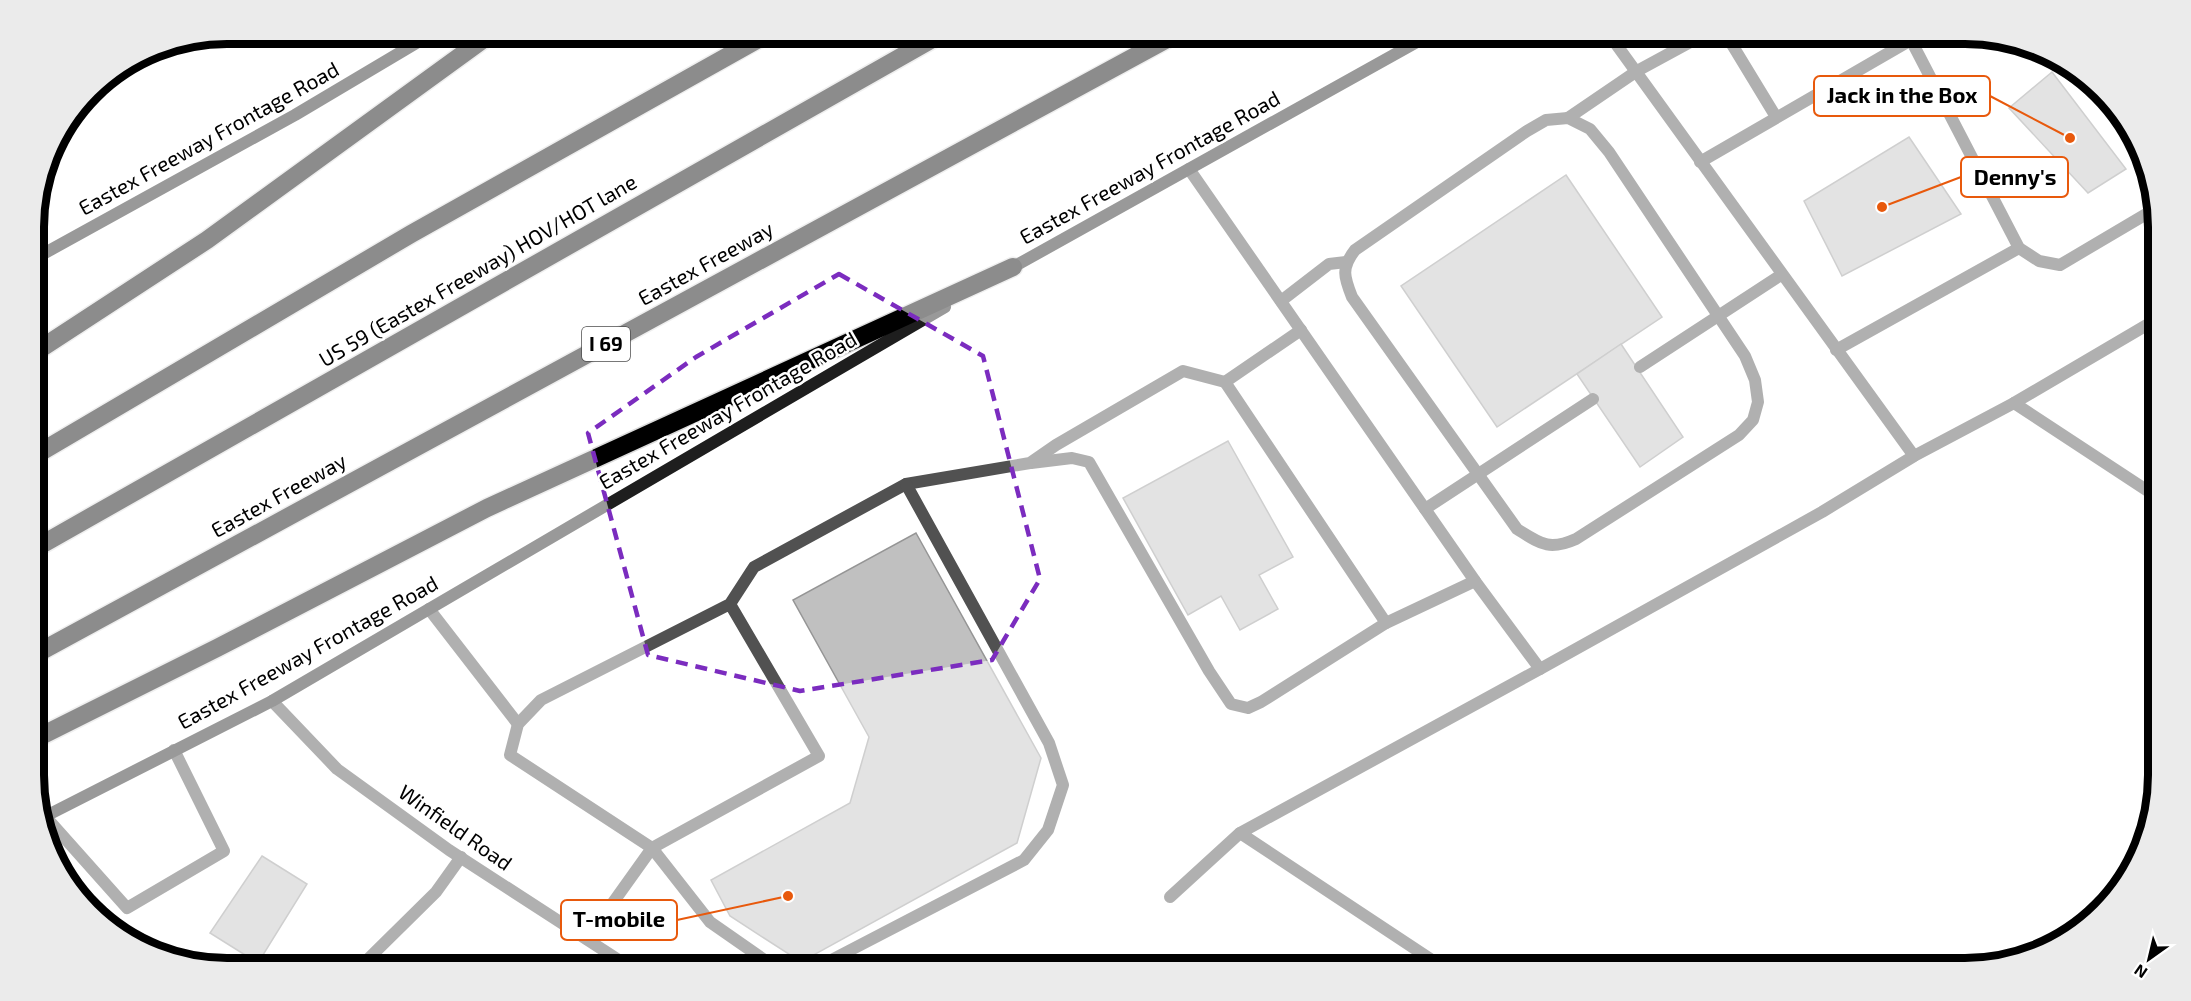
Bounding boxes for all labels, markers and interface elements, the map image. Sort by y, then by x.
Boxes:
street label: Eastex Freeway Frontage Road [74,56,343,220]
callout: Jack in the Box [1814,76,1990,116]
text: Jack in the Box [1826,81,1978,107]
street label: Eastex Freeway Frontage Road [1015,85,1284,249]
callout: Denny's [1961,157,2068,197]
text: Denny's [1974,163,2056,190]
street label: US 59 (Eastex Freeway) HOV/HOT lane [314,168,640,371]
street label: Eastex Freeway [633,215,777,310]
street label: Eastex Freeway Frontage Road [594,326,861,494]
road number: I 69 [582,327,630,361]
street label: Eastex Freeway [206,447,350,542]
street label: Eastex Freeway Frontage Road [173,570,442,734]
street label: Winfield Road [394,778,517,875]
callout: T-mobile [561,900,677,940]
text: T-mobile [573,905,665,931]
north arrow [2119,929,2179,989]
text: N [2130,961,2150,983]

